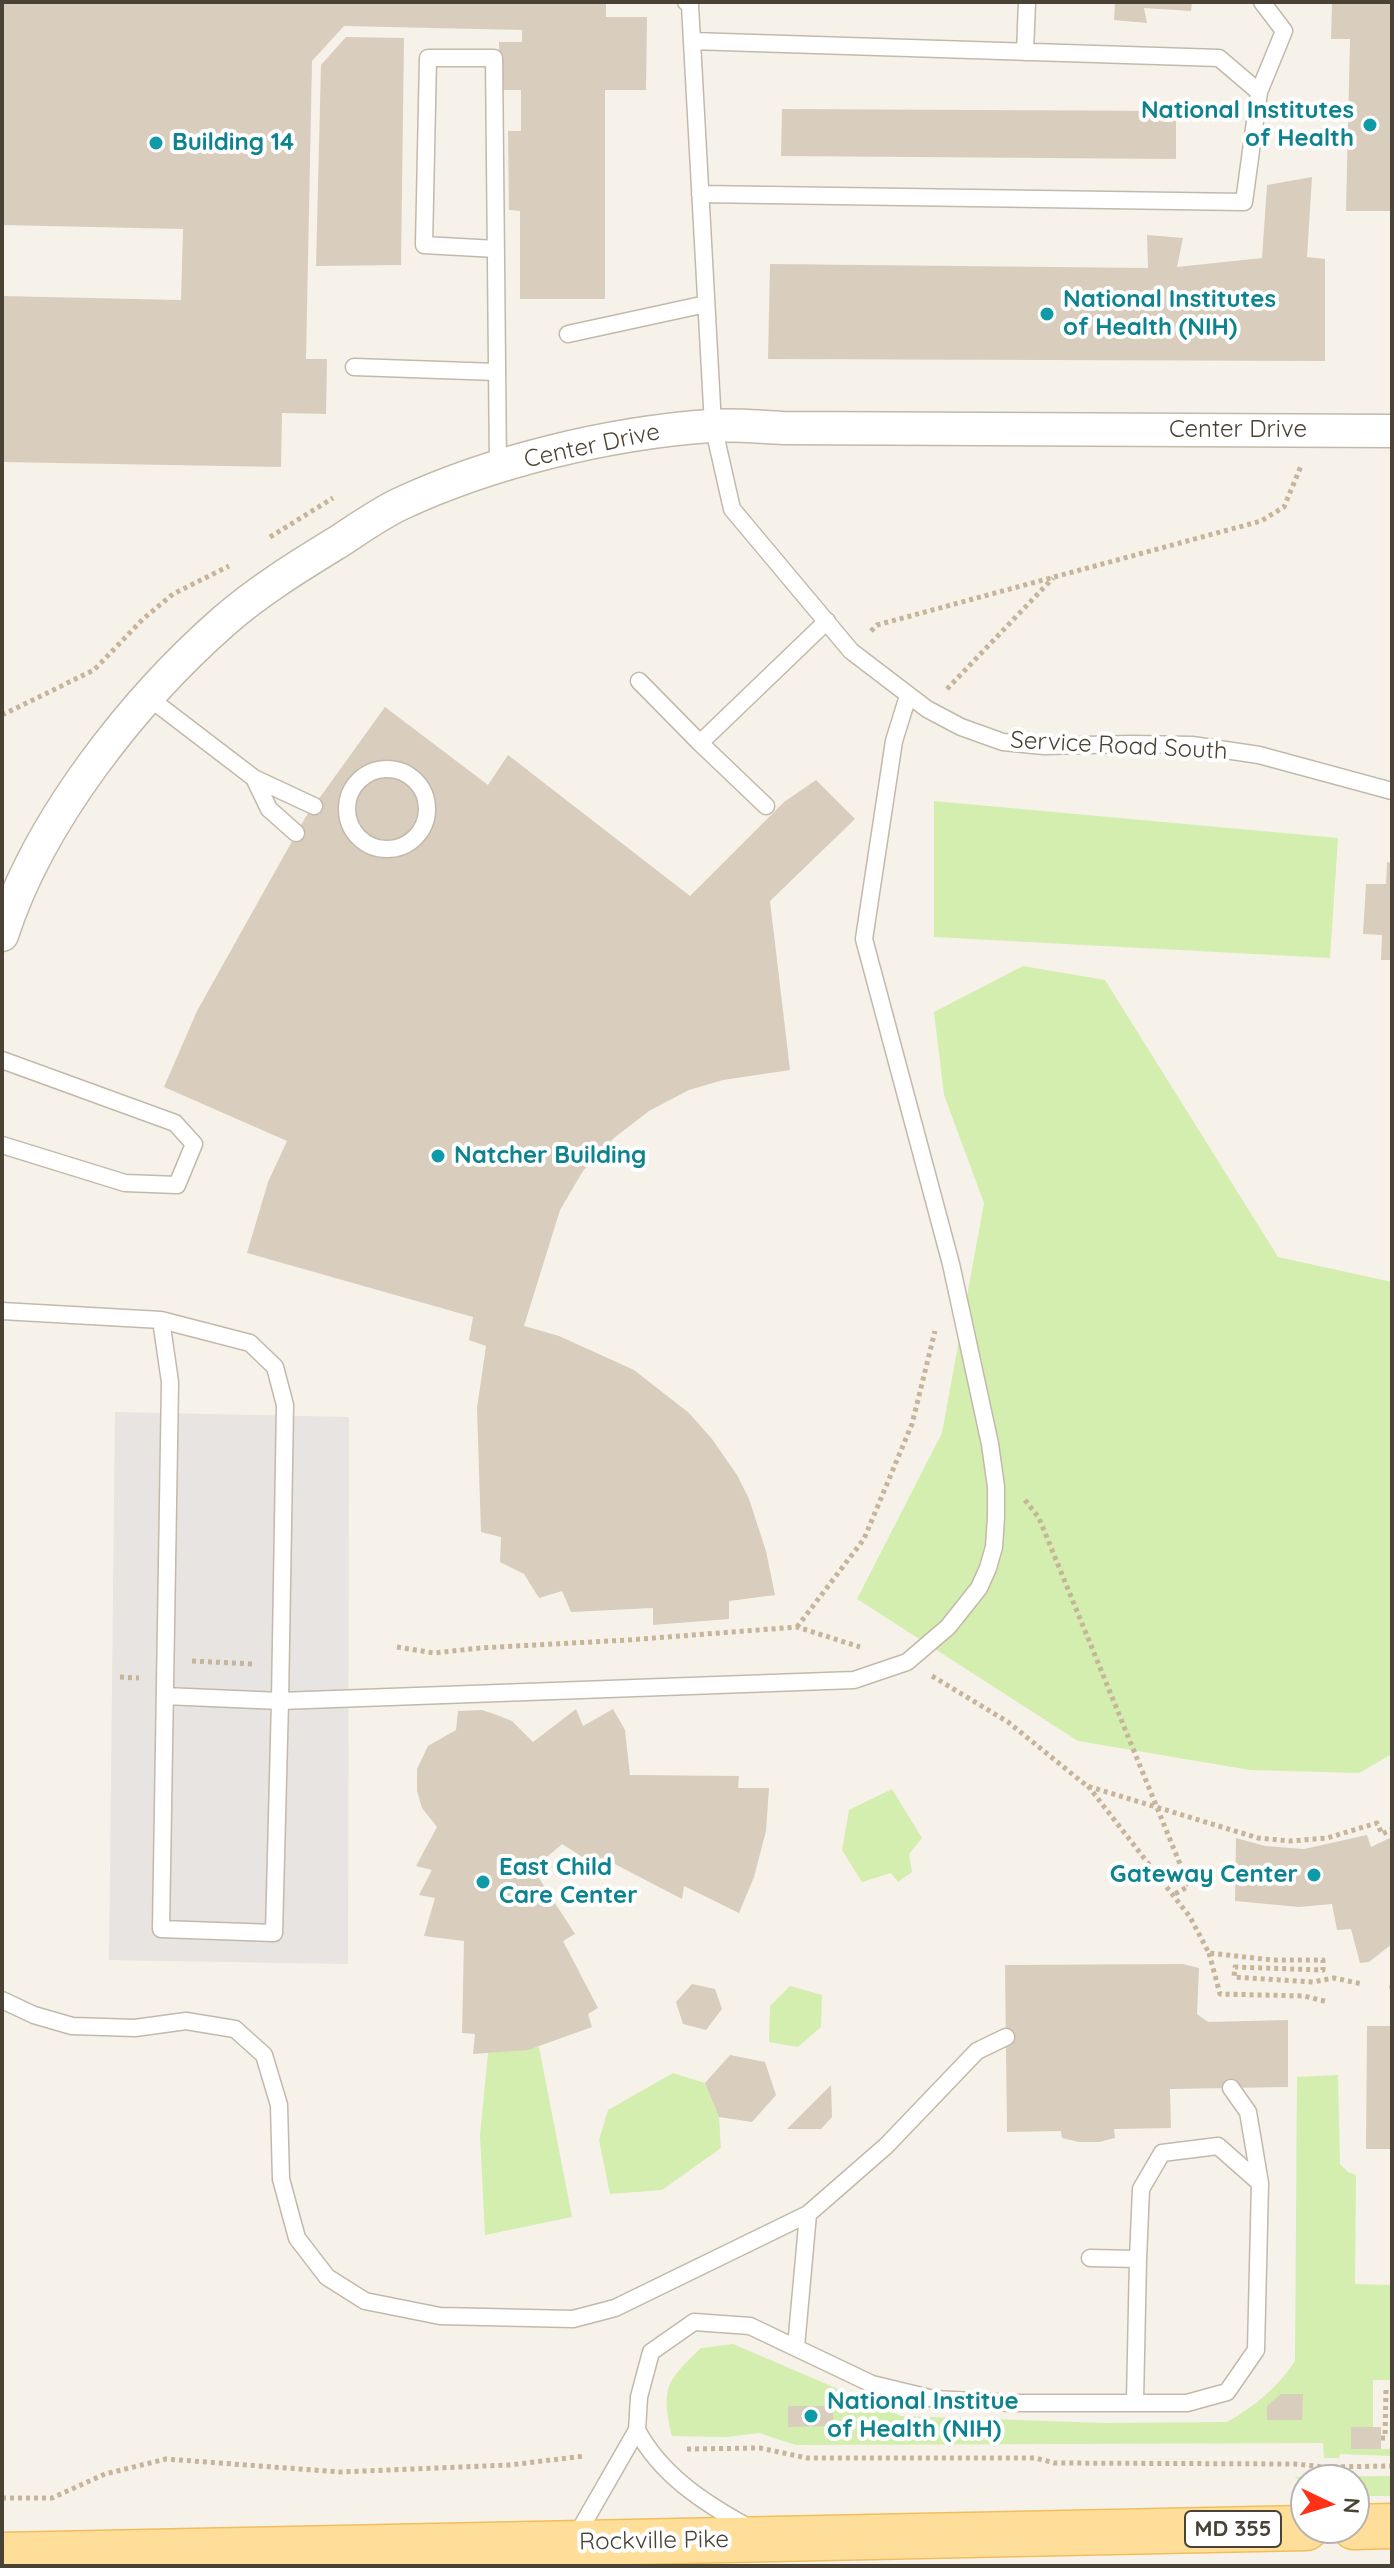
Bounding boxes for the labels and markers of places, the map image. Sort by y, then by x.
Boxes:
place label: National Institutes of Health [1141,97,1354,153]
marker: National Institutes of Health [1361,116,1379,134]
place label: Building 14 [172,129,294,157]
marker: Building 14 [147,134,165,152]
place label: National Institutes of Health (NIH) [1063,286,1276,342]
marker: National Institutes of Health (NIH) [1038,305,1056,323]
place label: Natcher Building [454,1142,646,1170]
marker: Natcher Building [429,1147,447,1165]
place label: East Child Care Center [499,1854,638,1910]
place label: Gateway Center [1110,1861,1298,1889]
marker: Gateway Center [1305,1866,1323,1884]
marker: East Child Care Center [474,1873,492,1891]
place label: National Institue of Health (NIH) [827,2388,1019,2444]
marker: National Institue of Health (NIH) [802,2407,820,2425]

